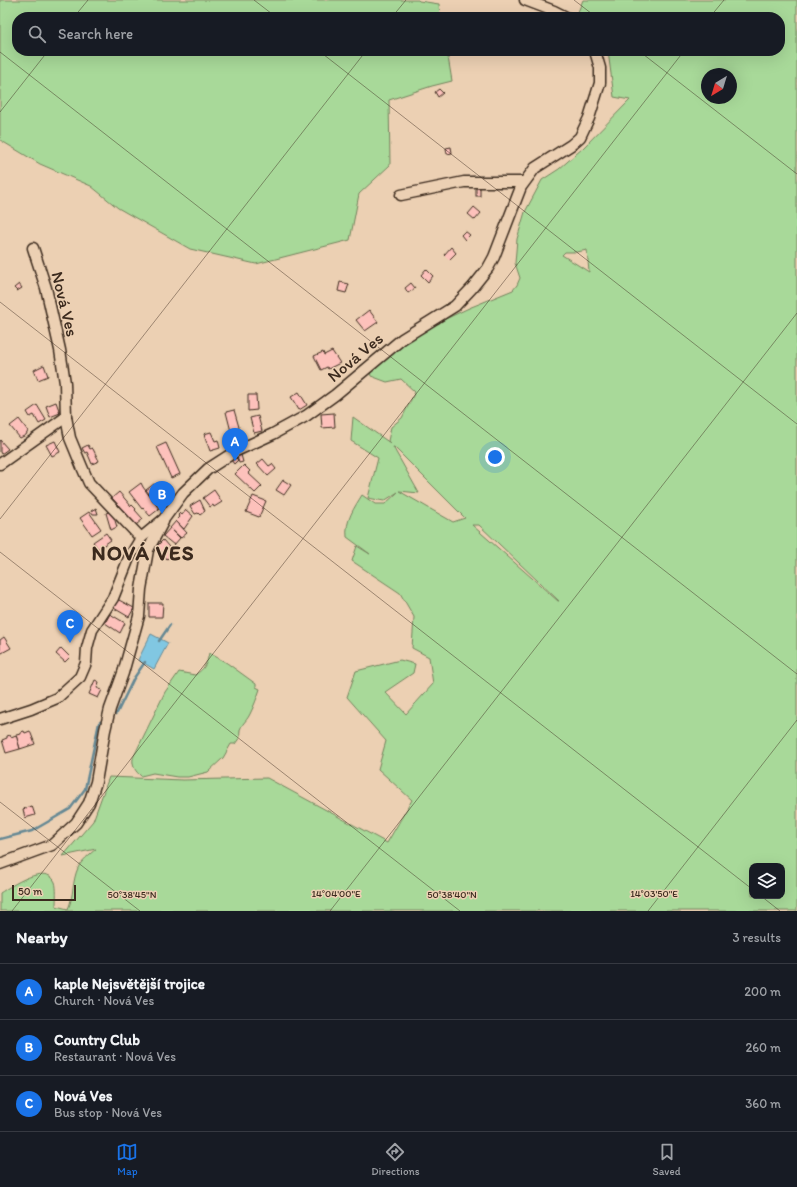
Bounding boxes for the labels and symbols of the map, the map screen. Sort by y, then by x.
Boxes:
north arrow [701,68,737,104]
street label: Nová Ves [47,269,83,339]
street label: Nová Ves [323,328,387,386]
pin: A [222,428,248,461]
your location [485,447,505,467]
pin: B [149,481,175,514]
district label: NOVÁ VES [92,540,194,565]
pin: C [57,610,83,643]
scale bar [12,883,76,902]
text: 14°04'00"E [311,887,361,900]
text: 14°03'50"E [630,887,678,900]
text: 50°38'45"N [108,888,157,901]
text: 50°38'40"N [427,888,477,901]

